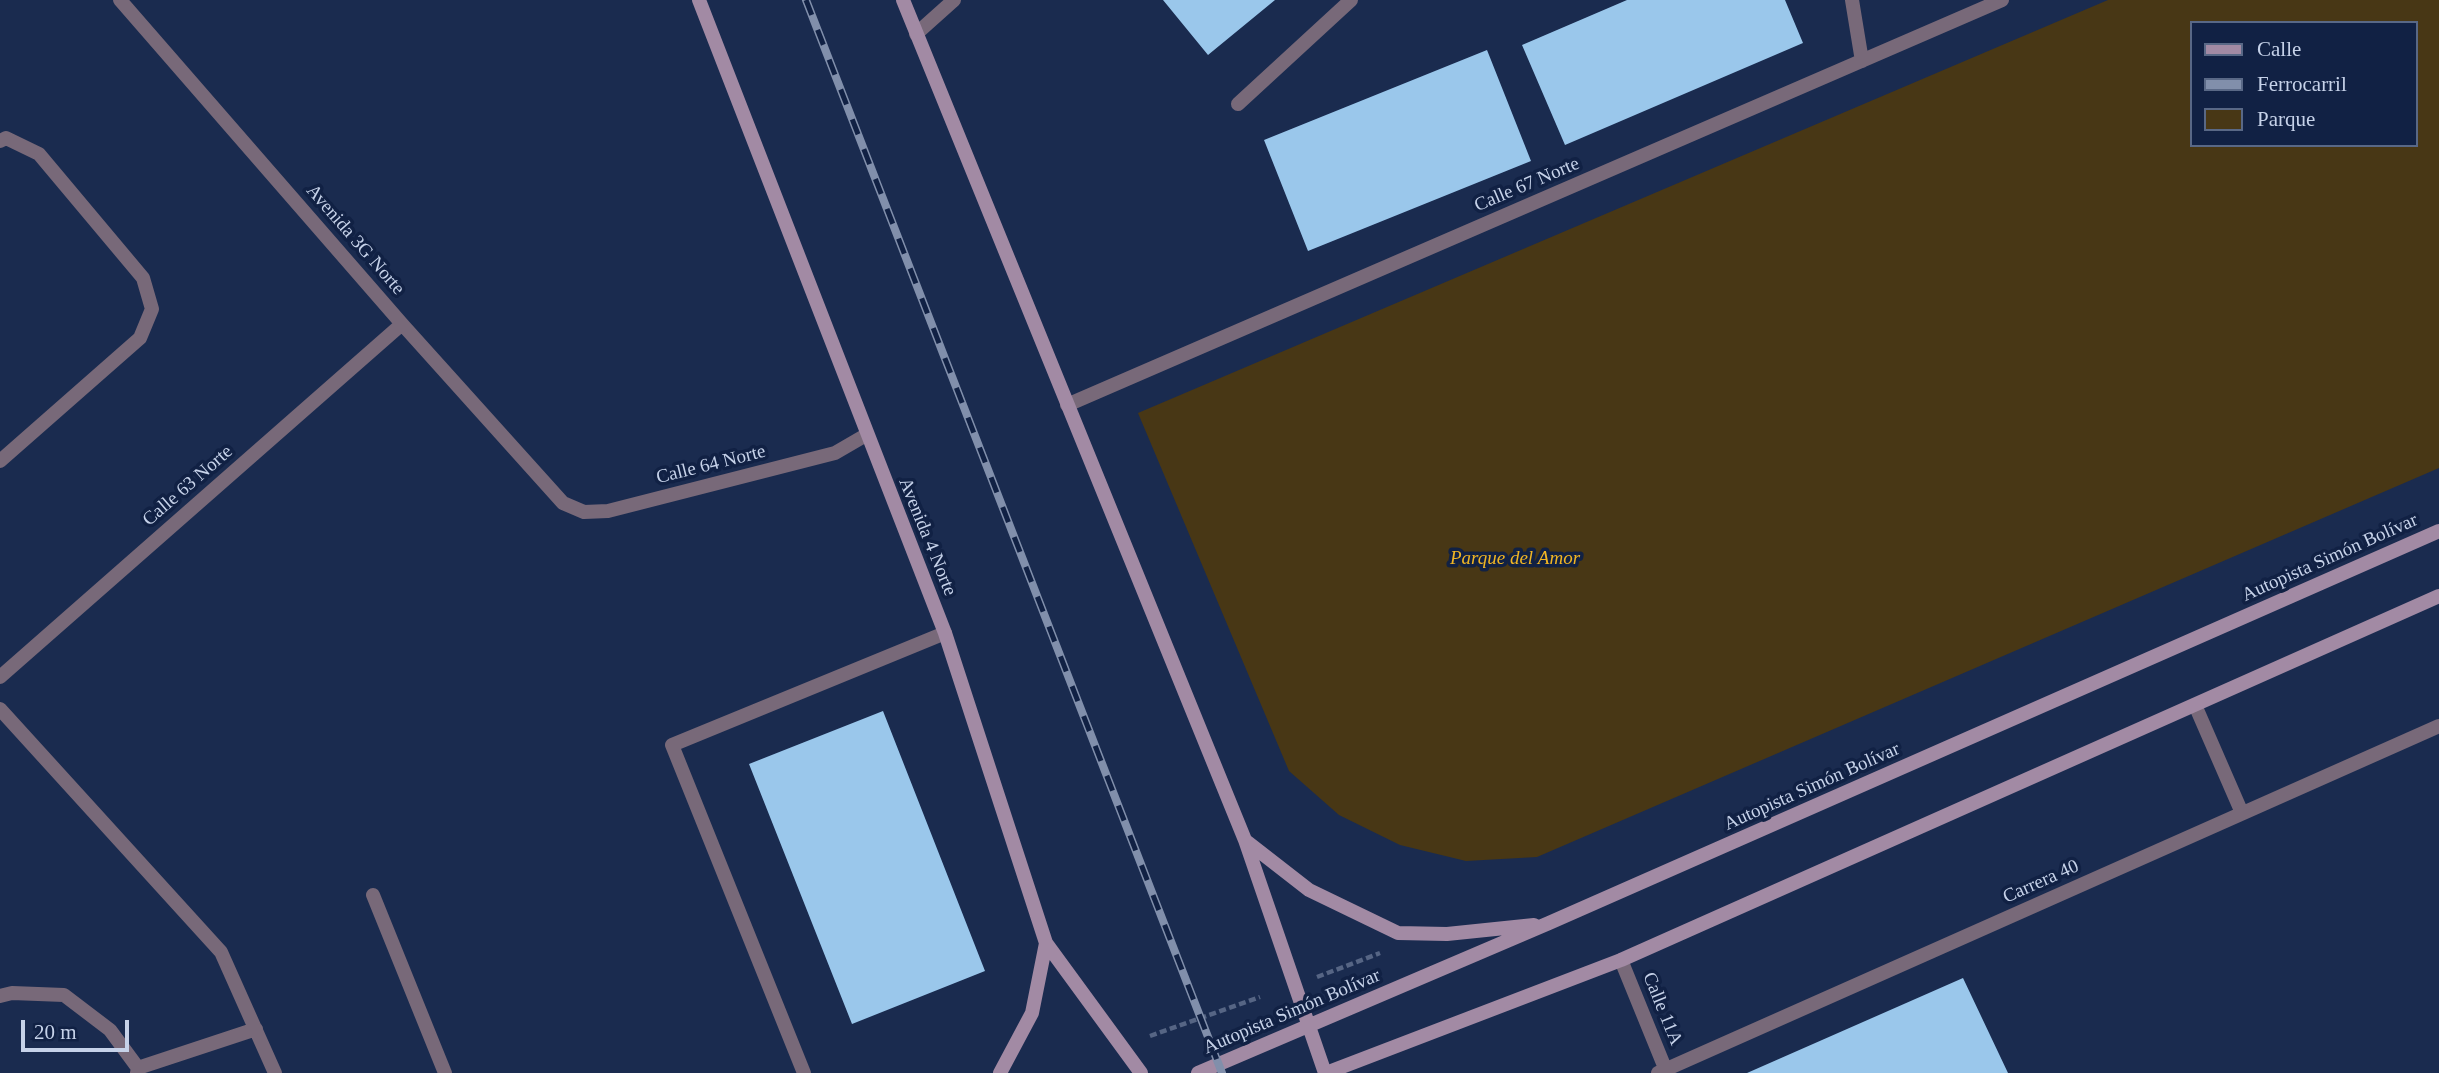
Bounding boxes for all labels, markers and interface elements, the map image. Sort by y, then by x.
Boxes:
legend [2190,21,2418,147]
text: Calle [2257,37,2301,61]
text: Ferrocarril [2257,72,2347,96]
text: Parque [2257,107,2315,131]
street label: Calle 67 Norte [1471,153,1583,217]
street label: Avenida 3G Norte [301,180,409,300]
street label: Calle 64 Norte [654,440,768,490]
street label: Calle 63 Norte [138,441,238,531]
street label: Avenida 4 Norte [893,475,961,599]
street label: Autopista Simón Bolívar [2239,509,2421,607]
park label: Parque del Amor [1450,548,1580,570]
street label: Autopista Simón Bolívar [1721,738,1903,836]
street label: Carrera 40 [1999,855,2083,909]
street label: Autopista Simón Bolívar [1200,964,1384,1060]
street label: Calle 11A [1637,969,1687,1049]
scale bar [24,1006,133,1050]
text: 20 m [34,1020,77,1044]

